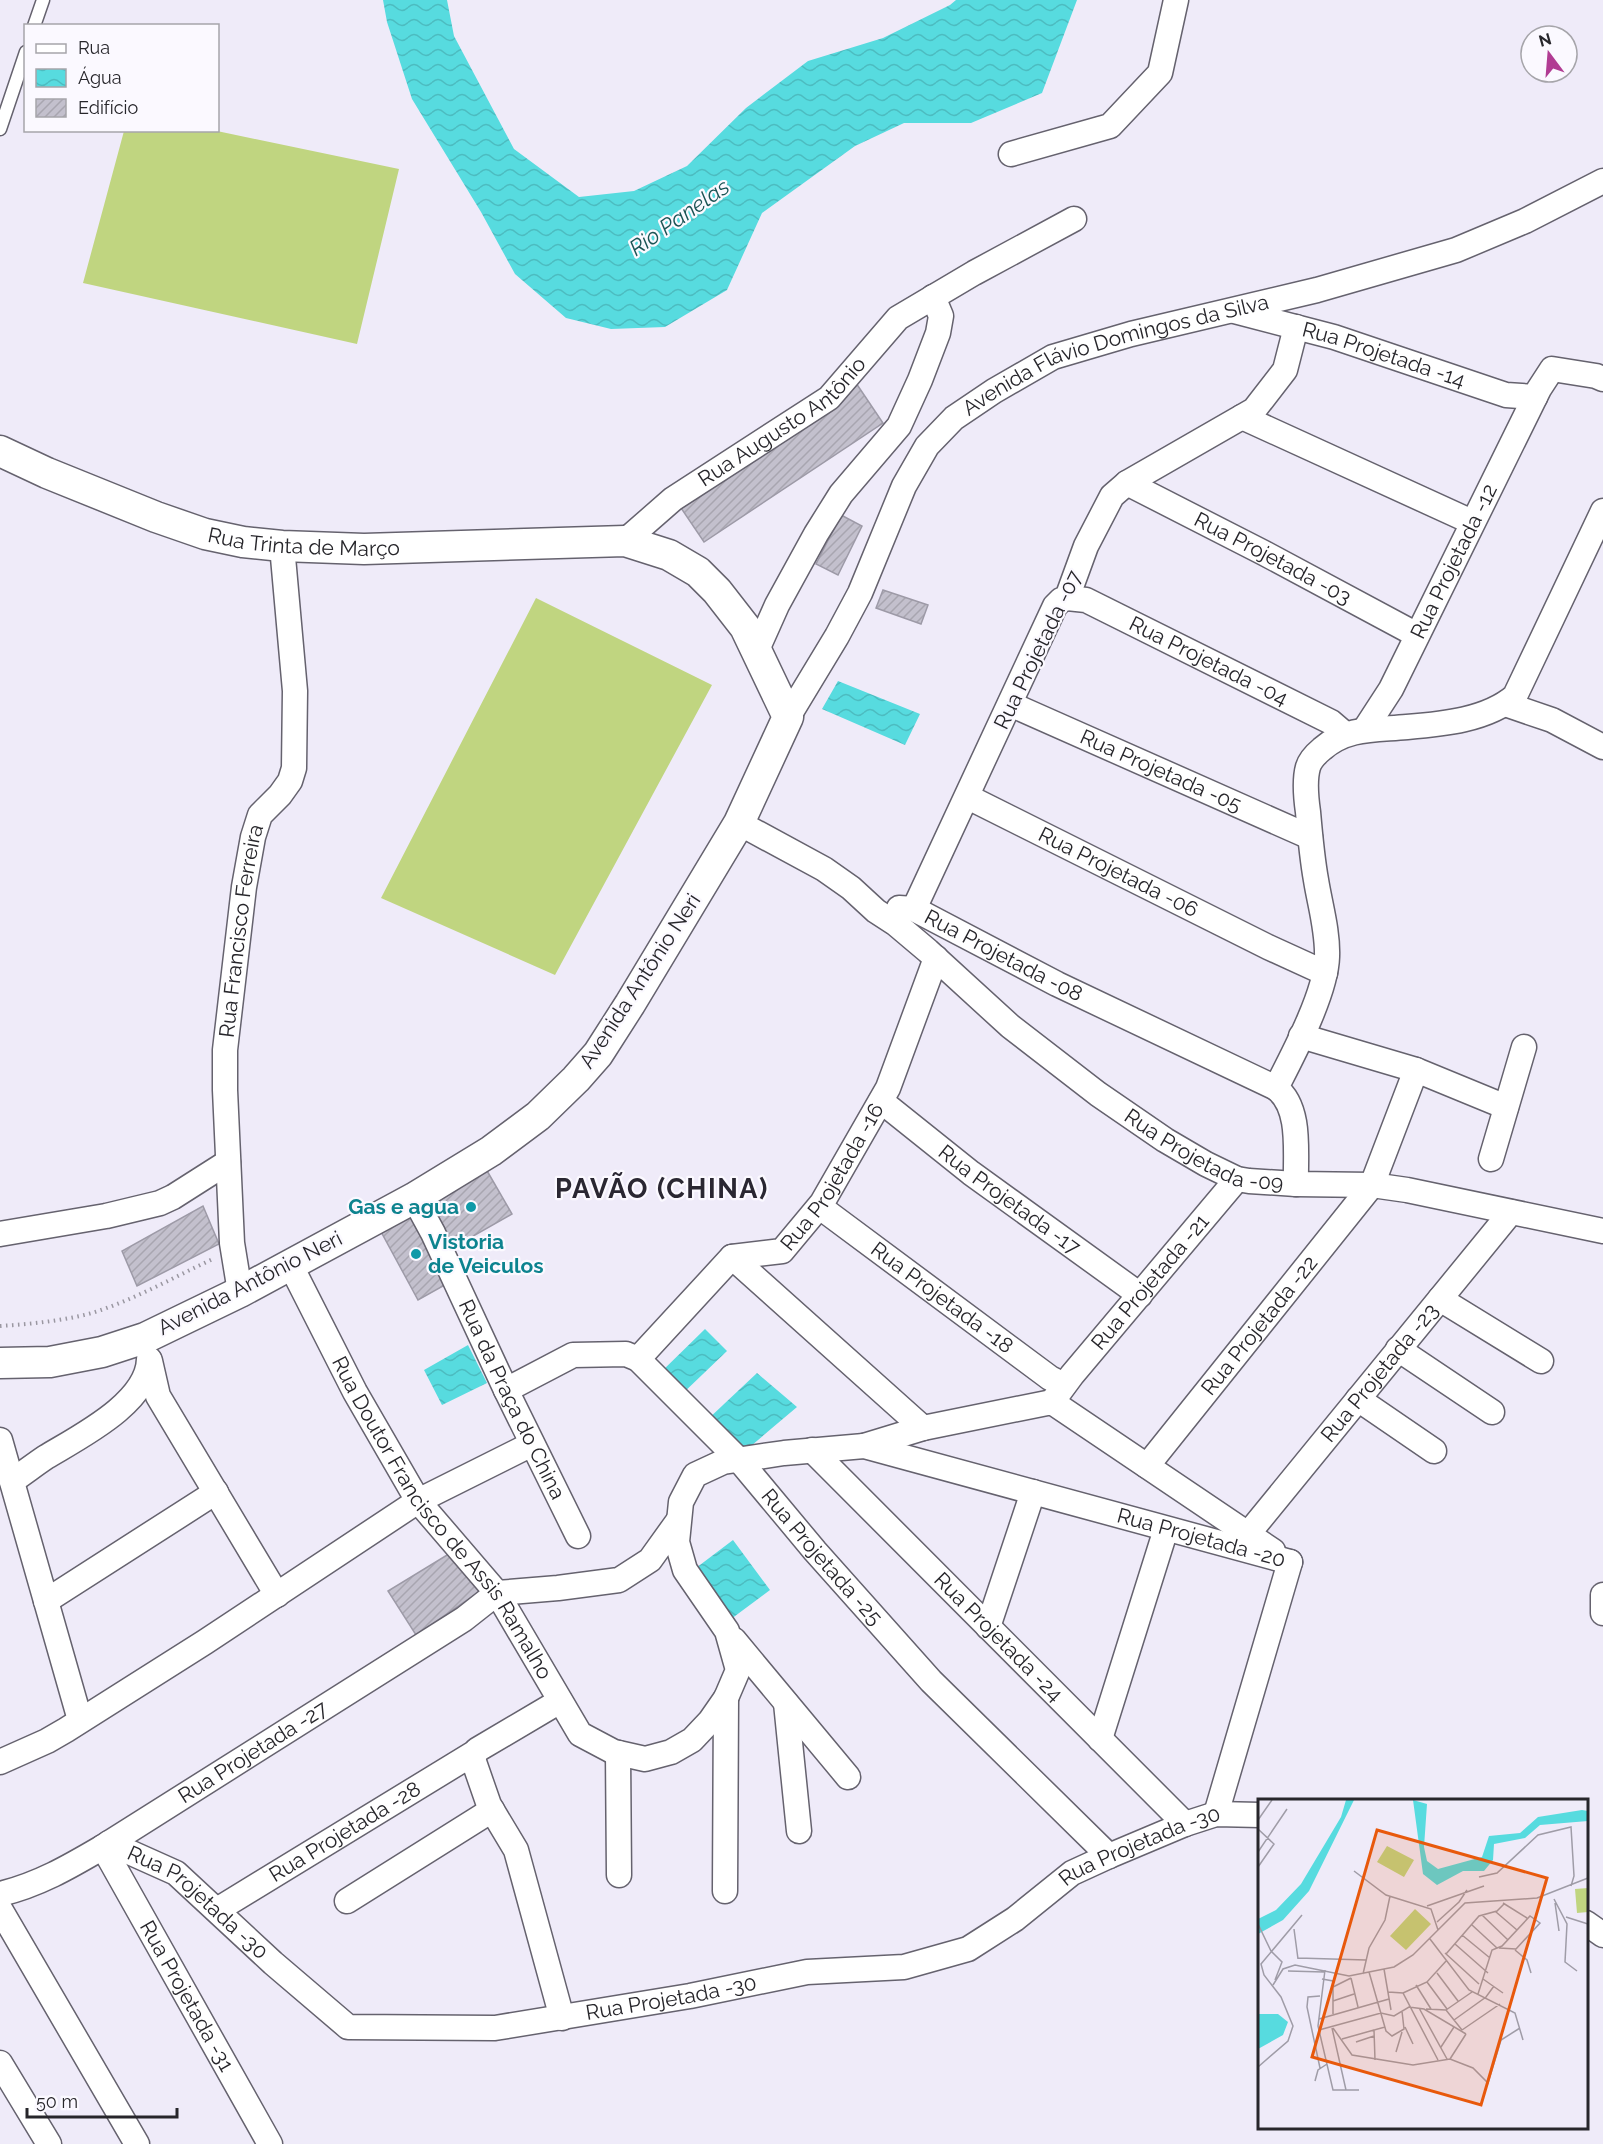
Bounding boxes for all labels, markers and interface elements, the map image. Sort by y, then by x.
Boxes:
legend [24,24,219,132]
north arrow [1519,24,1579,84]
text: N [1537,29,1553,51]
text: Rua [78,37,110,58]
text: Água [78,66,122,88]
text: Edifício [78,97,138,118]
water label: Rio Panelas [624,173,734,261]
street label: Avenida Flávio Domingos da Silva [957,289,1271,421]
street label: Rua Projetada -14 [1300,316,1469,392]
street label: Rua Augusto Antônio [693,352,871,491]
street label: Rua Projetada -12 [1405,480,1502,643]
street label: Rua Projetada -03 [1190,507,1356,609]
street label: Rua Trinta de Março [206,522,400,561]
street label: Rua Projetada -07 [988,566,1087,733]
street label: Rua Projetada -04 [1125,611,1292,711]
street label: Rua Projetada -05 [1076,724,1246,817]
street label: Rua Francisco Ferreira [214,821,268,1039]
street label: Rua Projetada -06 [1035,821,1202,922]
street label: Avenida Antônio Neri [574,889,705,1073]
street label: Rua Projetada -08 [920,904,1087,1006]
street label: Rua Projetada -16 [775,1098,889,1255]
street label: Rua Projetada -09 [1120,1103,1284,1195]
street label: Rua Projetada -17 [934,1139,1086,1260]
district label: PAVÃO (CHINA) [555,1172,769,1204]
place label: Gas e agua [348,1194,459,1219]
marker: Gas e agua [464,1200,478,1214]
street label: Rua Projetada -21 [1086,1209,1214,1355]
street label: Avenida Antônio Neri [154,1225,346,1340]
place label: Vistoria de Veiculos [428,1229,544,1278]
street label: Rua Projetada -18 [866,1236,1018,1358]
marker: Vistoria de Veiculos [409,1247,423,1261]
street label: Rua Projetada -22 [1196,1250,1322,1400]
street label: Rua da Praça do China [454,1295,571,1503]
street label: Rua Projetada -23 [1315,1298,1443,1447]
street label: Rua Doutor Francisco de Assis Ramalho [327,1352,558,1684]
street label: Rua Projetada -25 [756,1484,888,1630]
street label: Rua Projetada -20 [1114,1502,1288,1572]
street label: Rua Projetada -24 [929,1567,1068,1706]
street label: Rua Projetada -27 [173,1695,333,1808]
street label: Rua Projetada -28 [264,1776,425,1887]
inset map [1258,1799,1588,2129]
street label: Rua Projetada -30 [1053,1800,1223,1891]
street label: Rua Projetada -30 [124,1840,274,1964]
street label: Rua Projetada -31 [135,1916,240,2076]
street label: Rua Projetada -30 [584,1970,759,2025]
scale bar [27,2081,177,2119]
text: 50 m [36,2091,78,2112]

